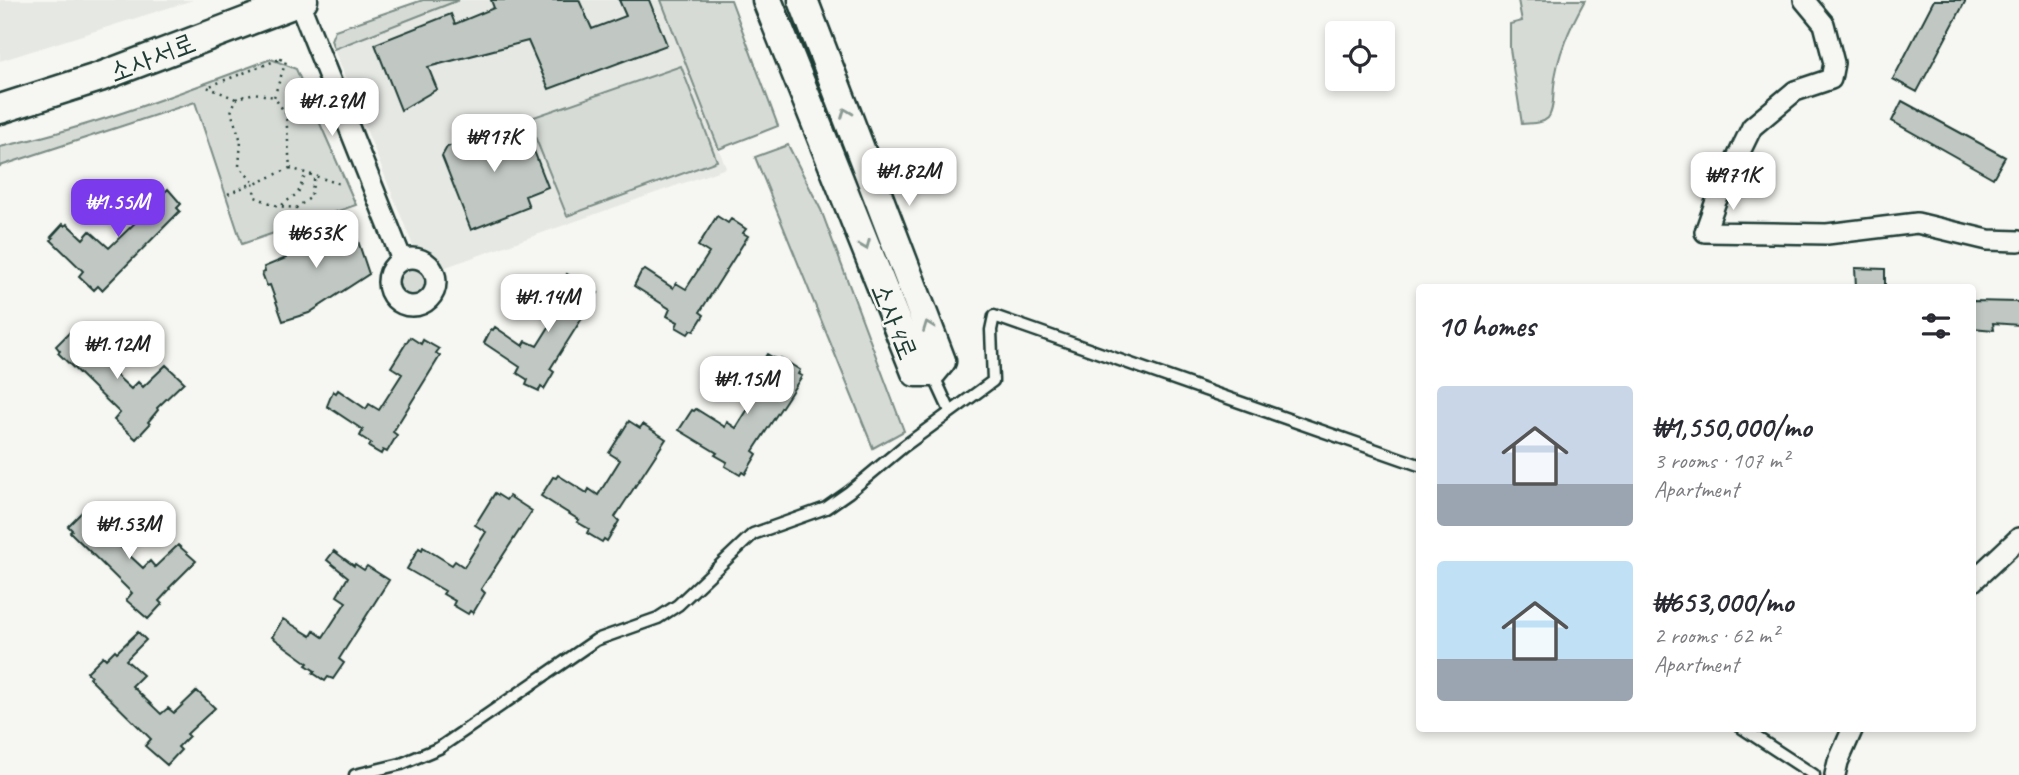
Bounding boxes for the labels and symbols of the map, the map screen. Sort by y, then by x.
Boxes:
street label: 소사서로 [104,25,200,89]
pin: ₩1.29M [275,78,389,138]
one-way arrow [840,108,854,120]
pin: ₩917K [445,114,543,174]
pin: ₩1.82M [852,148,966,208]
pin: ₩971K [1684,152,1782,212]
pin: ₩1.55M [61,180,175,239]
pin: ₩653K [267,210,365,270]
one-way arrow [857,239,871,251]
pin: ₩1.14M [491,274,605,334]
street label: 소사4로 [864,277,926,365]
one-way arrow [922,320,936,332]
pin: ₩1.12M [60,322,174,381]
pin: ₩1.15M [690,356,804,416]
pin: ₩1.53M [72,502,186,561]

